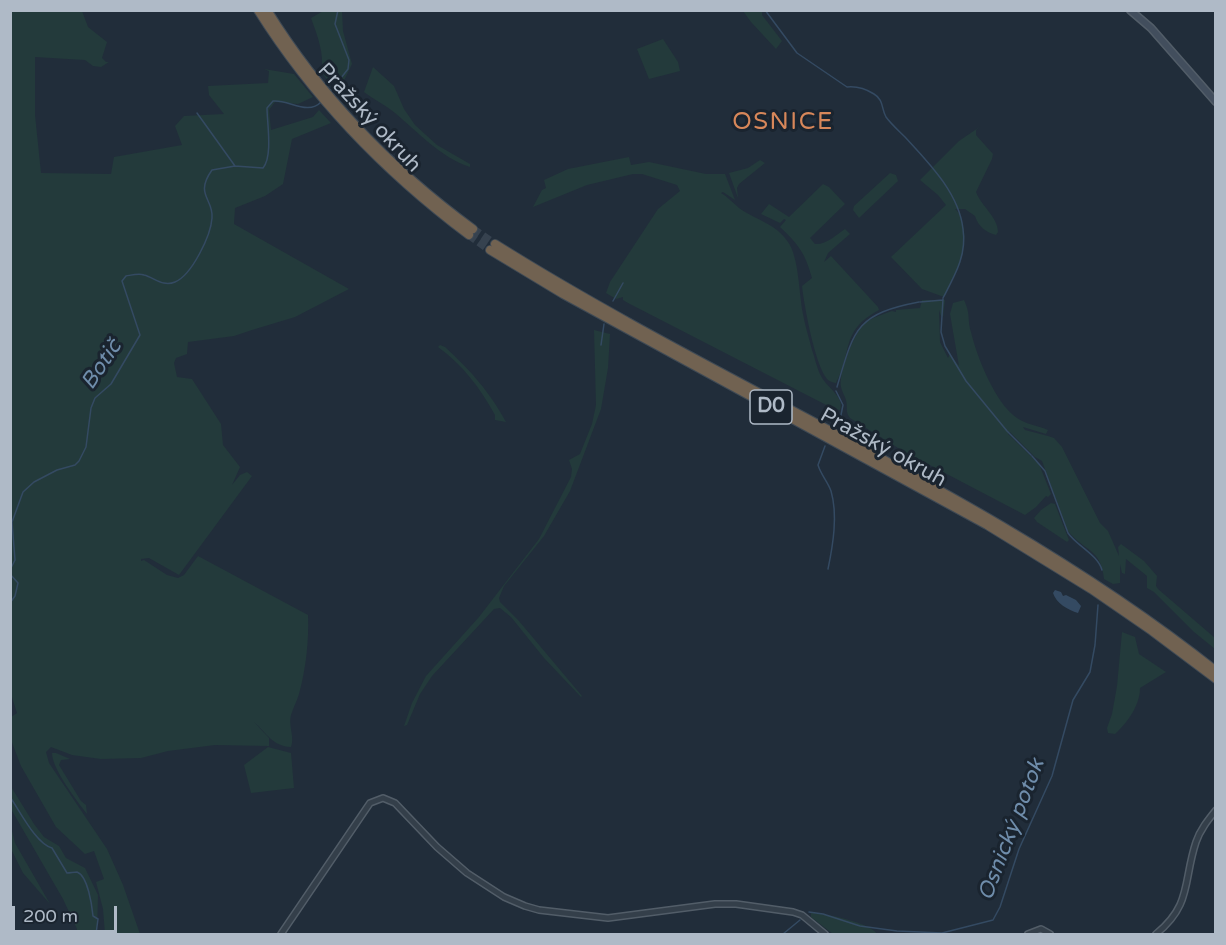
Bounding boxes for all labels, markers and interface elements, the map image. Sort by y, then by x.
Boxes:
street label: Pražský okruh [312,58,426,178]
district label: OSNICE [732,109,834,137]
water label: Botič [76,335,128,395]
road number: D0 [750,390,792,424]
street label: Pražský okruh [816,403,950,493]
water label: Osnický potok [973,756,1051,904]
scale bar [15,894,120,932]
text: 200 m [23,905,78,927]

